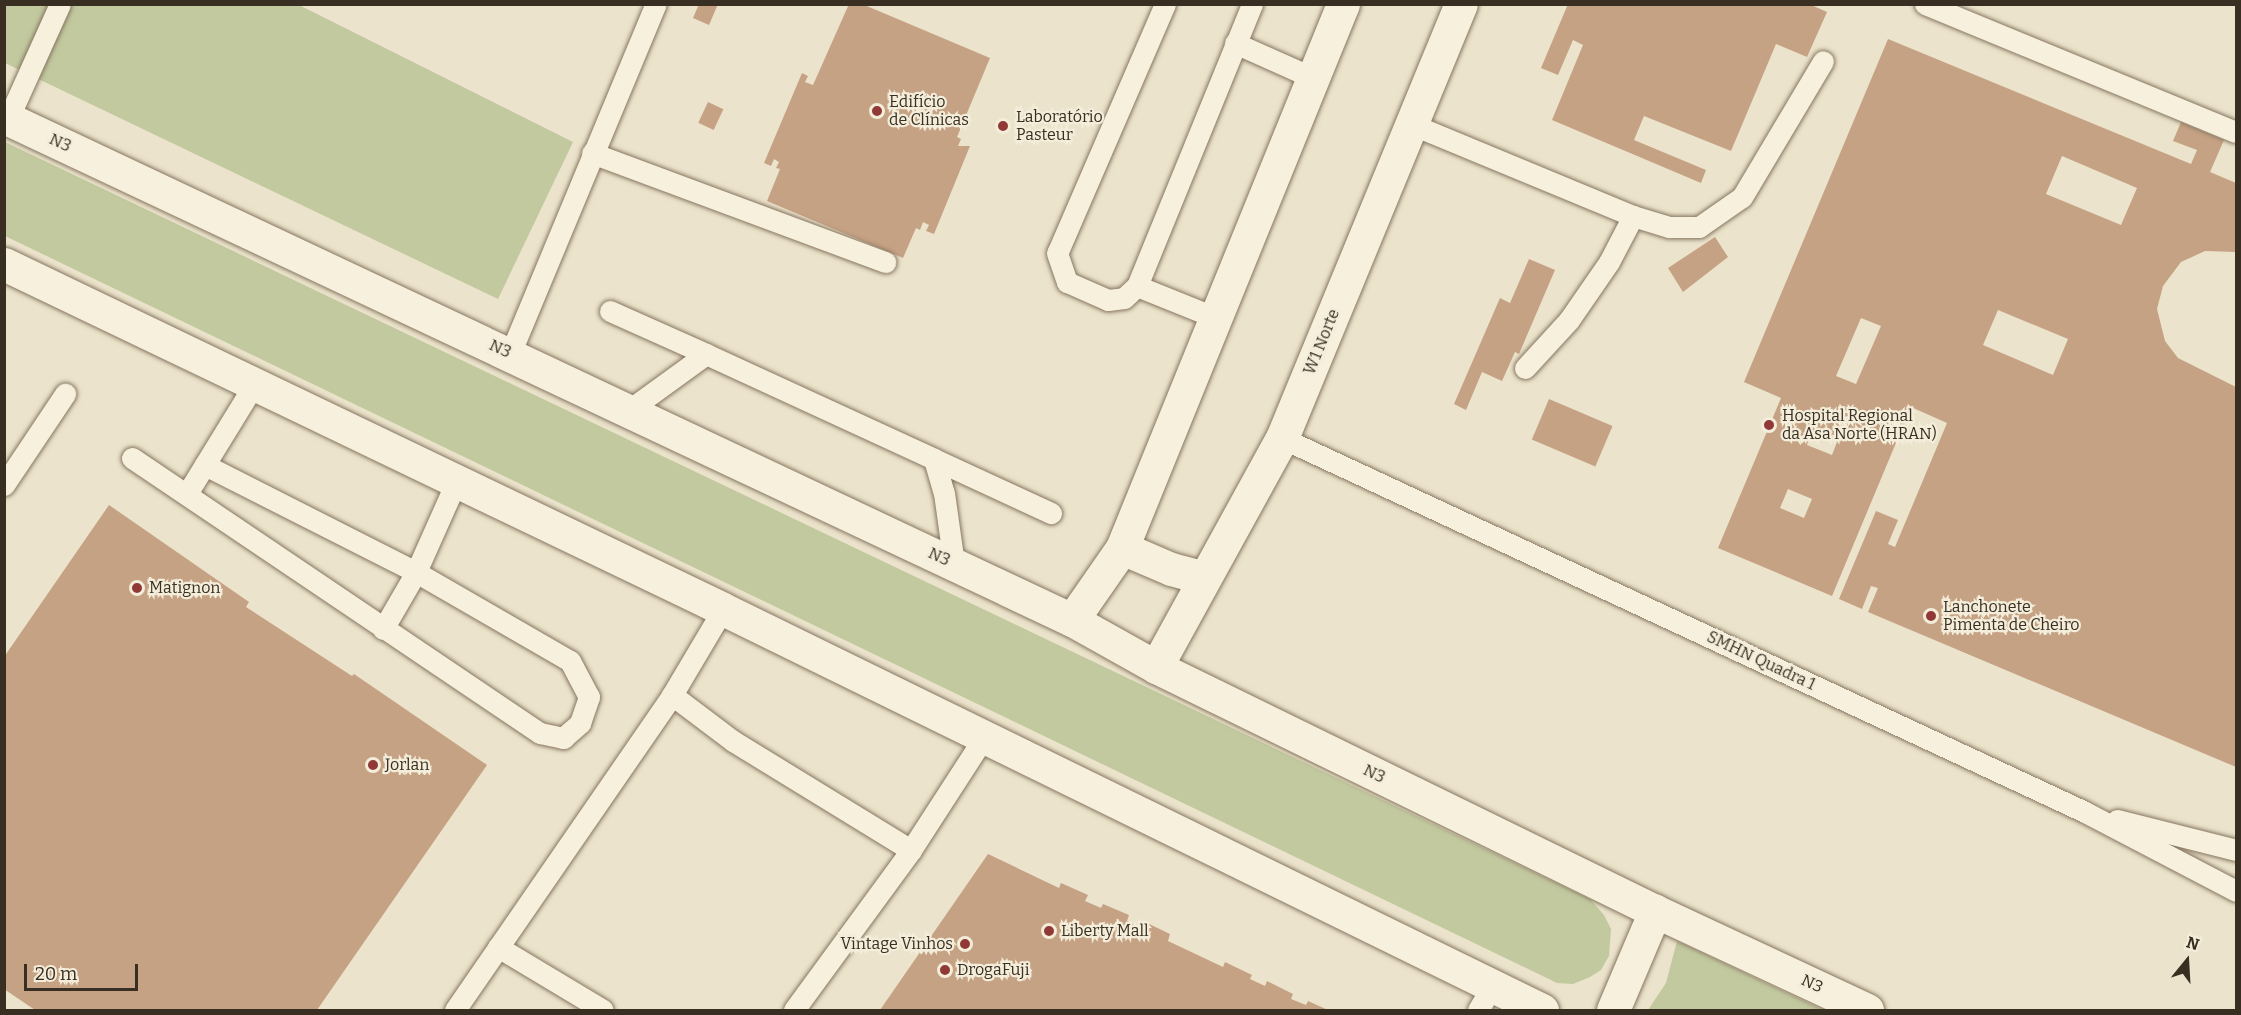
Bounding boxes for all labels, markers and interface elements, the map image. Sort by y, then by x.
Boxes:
place label: Edifício de Clínicas [889,92,969,130]
marker: Edifício de Clínicas [870,104,884,118]
place label: Laboratório Pasteur [1016,107,1103,145]
marker: Laboratório Pasteur [994,117,1012,135]
street label: N3 [46,130,74,156]
street label: W1 Norte [1300,306,1344,378]
street label: N3 [486,336,514,362]
place label: Hospital Regional da Asa Norte (HRAN) [1782,406,1937,444]
marker: Hospital Regional da Asa Norte (HRAN) [1760,416,1778,434]
street label: N3 [925,544,953,570]
place label: Matignon [149,578,220,598]
marker: Matignon [130,581,144,595]
place label: Lanchonete Pimenta de Cheiro [1943,597,2080,635]
marker: Lanchonete Pimenta de Cheiro [1924,609,1938,623]
street label: SMHN Quadra 1 [1704,628,1818,694]
place label: Jorlan [385,755,429,775]
marker: Jorlan [366,758,380,772]
street label: N3 [1360,761,1388,787]
place label: Liberty Mall [1061,921,1149,941]
marker: Liberty Mall [1042,924,1056,938]
north arrow [2157,931,2217,991]
text: N [2184,932,2202,954]
place label: Vintage Vinhos [841,934,953,954]
marker: Vintage Vinhos [958,937,972,951]
scale bar [27,952,141,990]
place label: DrogaFuji [957,960,1029,980]
text: 20 m [35,963,77,985]
marker: DrogaFuji [938,963,952,977]
street label: N3 [1798,971,1826,997]

